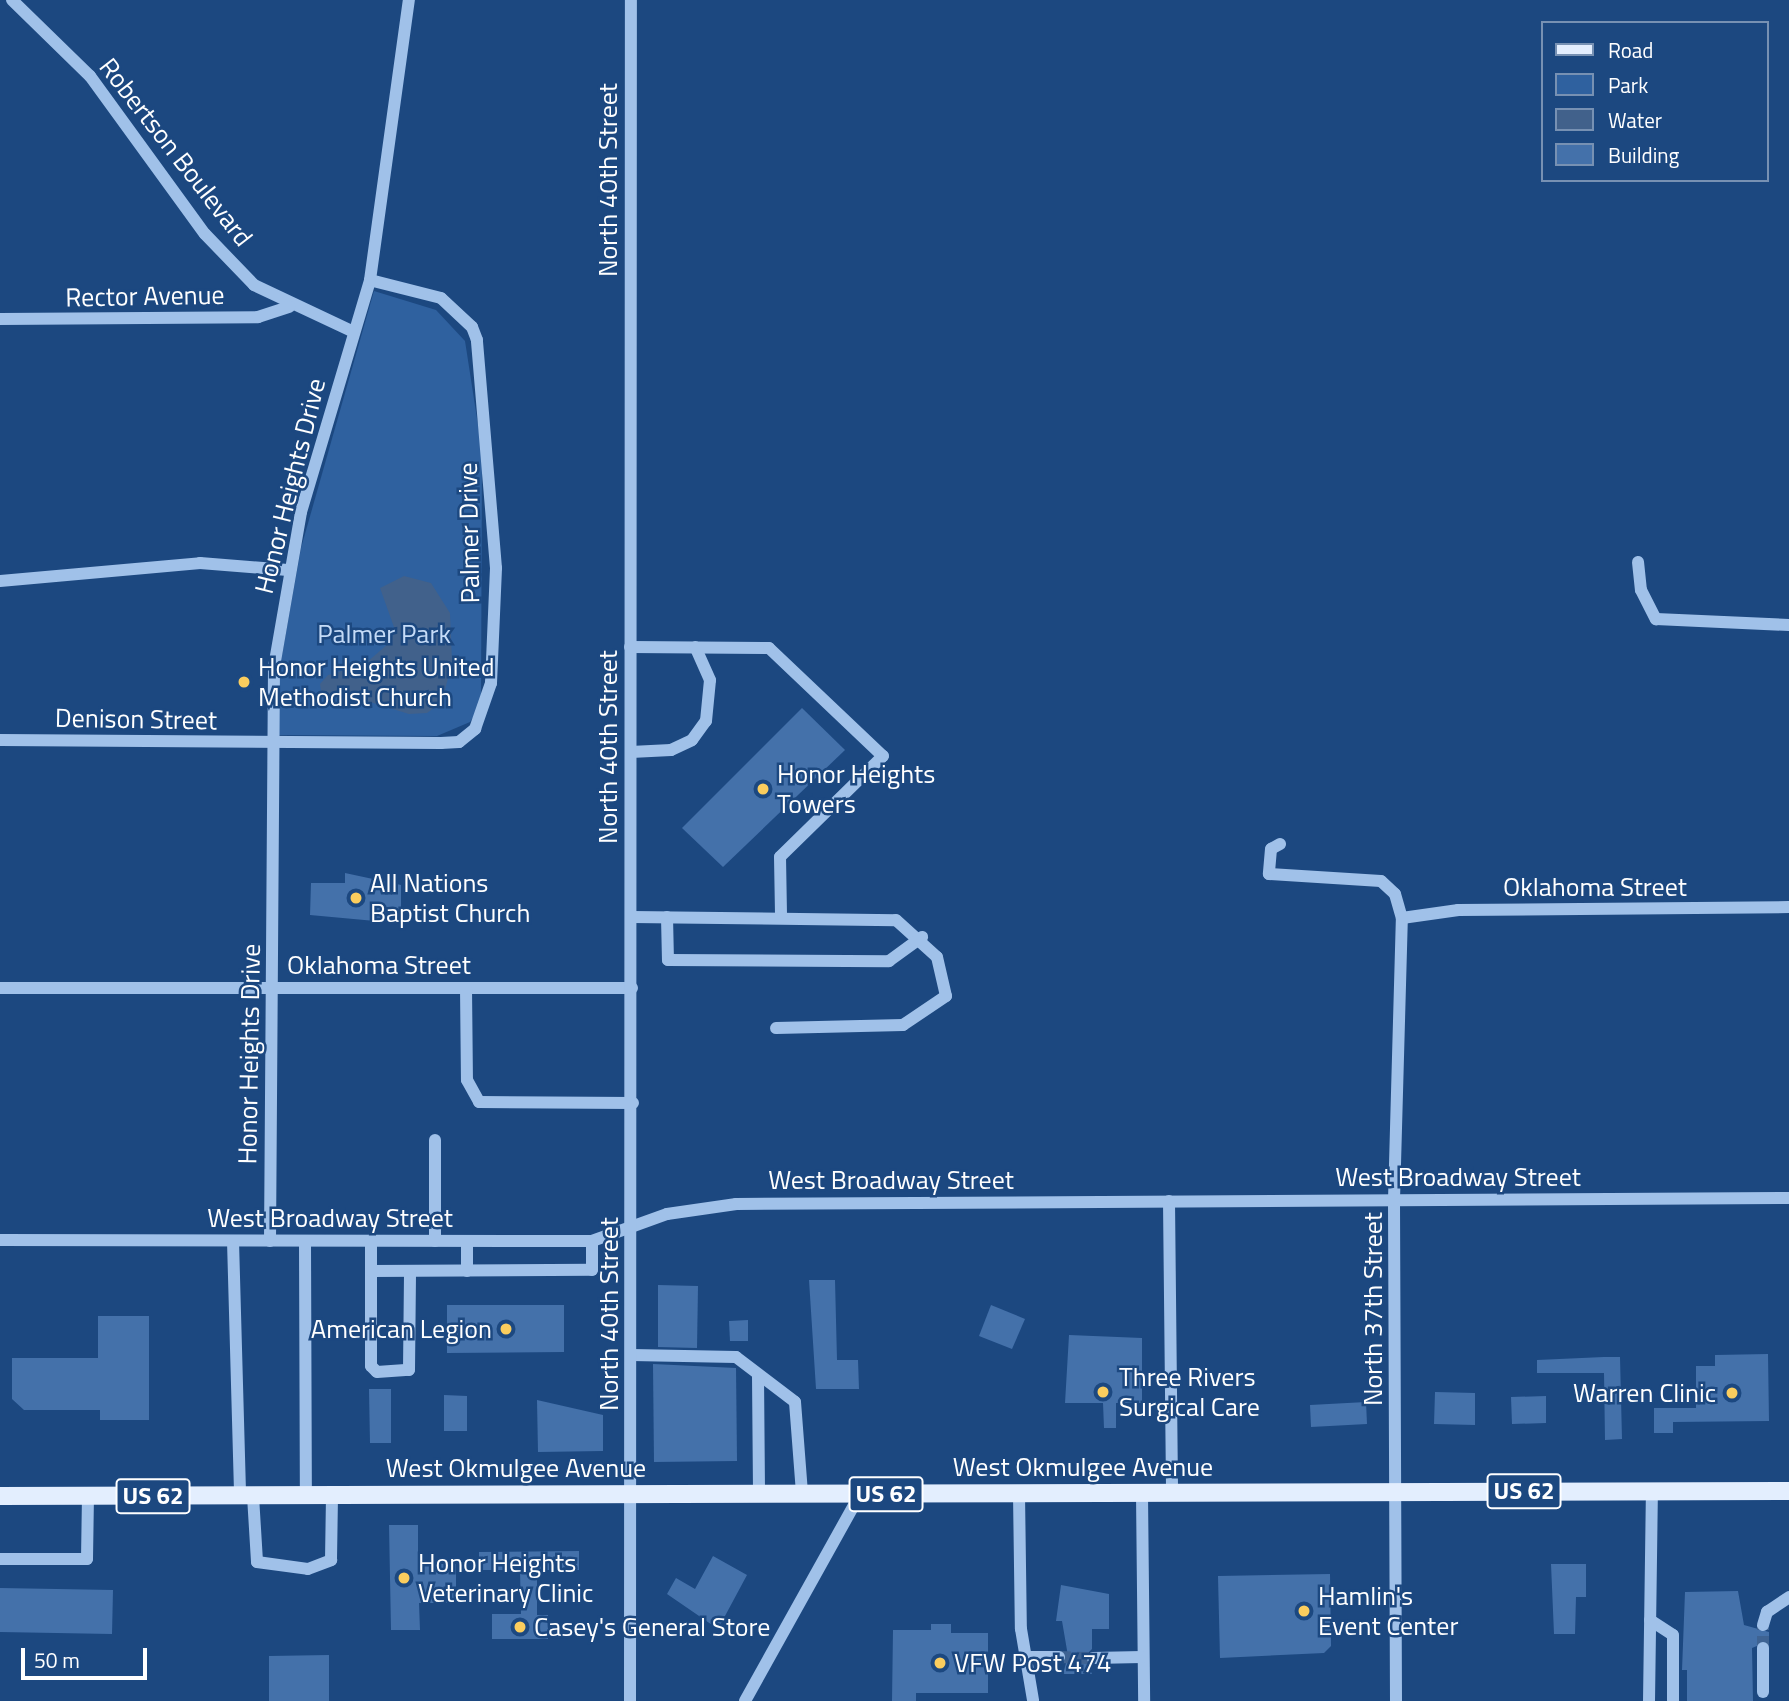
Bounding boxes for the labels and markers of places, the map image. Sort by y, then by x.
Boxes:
place label: Honor Heights United Methodist Church [258,651,494,712]
marker: Honor Heights United Methodist Church [236,674,252,690]
place label: Honor Heights Towers [777,758,935,820]
marker: Honor Heights Towers [755,781,771,797]
place label: All Nations Baptist Church [370,867,530,928]
marker: All Nations Baptist Church [348,890,364,906]
place label: American Legion [311,1313,492,1345]
marker: American Legion [498,1321,514,1337]
place label: Three Rivers Surgical Care [1119,1361,1260,1422]
place label: Warren Clinic [1573,1377,1716,1409]
marker: Three Rivers Surgical Care [1093,1382,1113,1402]
marker: Warren Clinic [1722,1383,1742,1403]
place label: Honor Heights Veterinary Clinic [418,1547,593,1608]
marker: Honor Heights Veterinary Clinic [396,1570,412,1586]
place label: Hamlin's Event Center [1318,1580,1458,1642]
marker: Hamlin's Event Center [1296,1603,1312,1619]
place label: Casey's General Store [534,1611,770,1643]
marker: Casey's General Store [512,1619,528,1635]
place label: VFW Post 474 [954,1647,1111,1679]
marker: VFW Post 474 [932,1655,948,1671]

